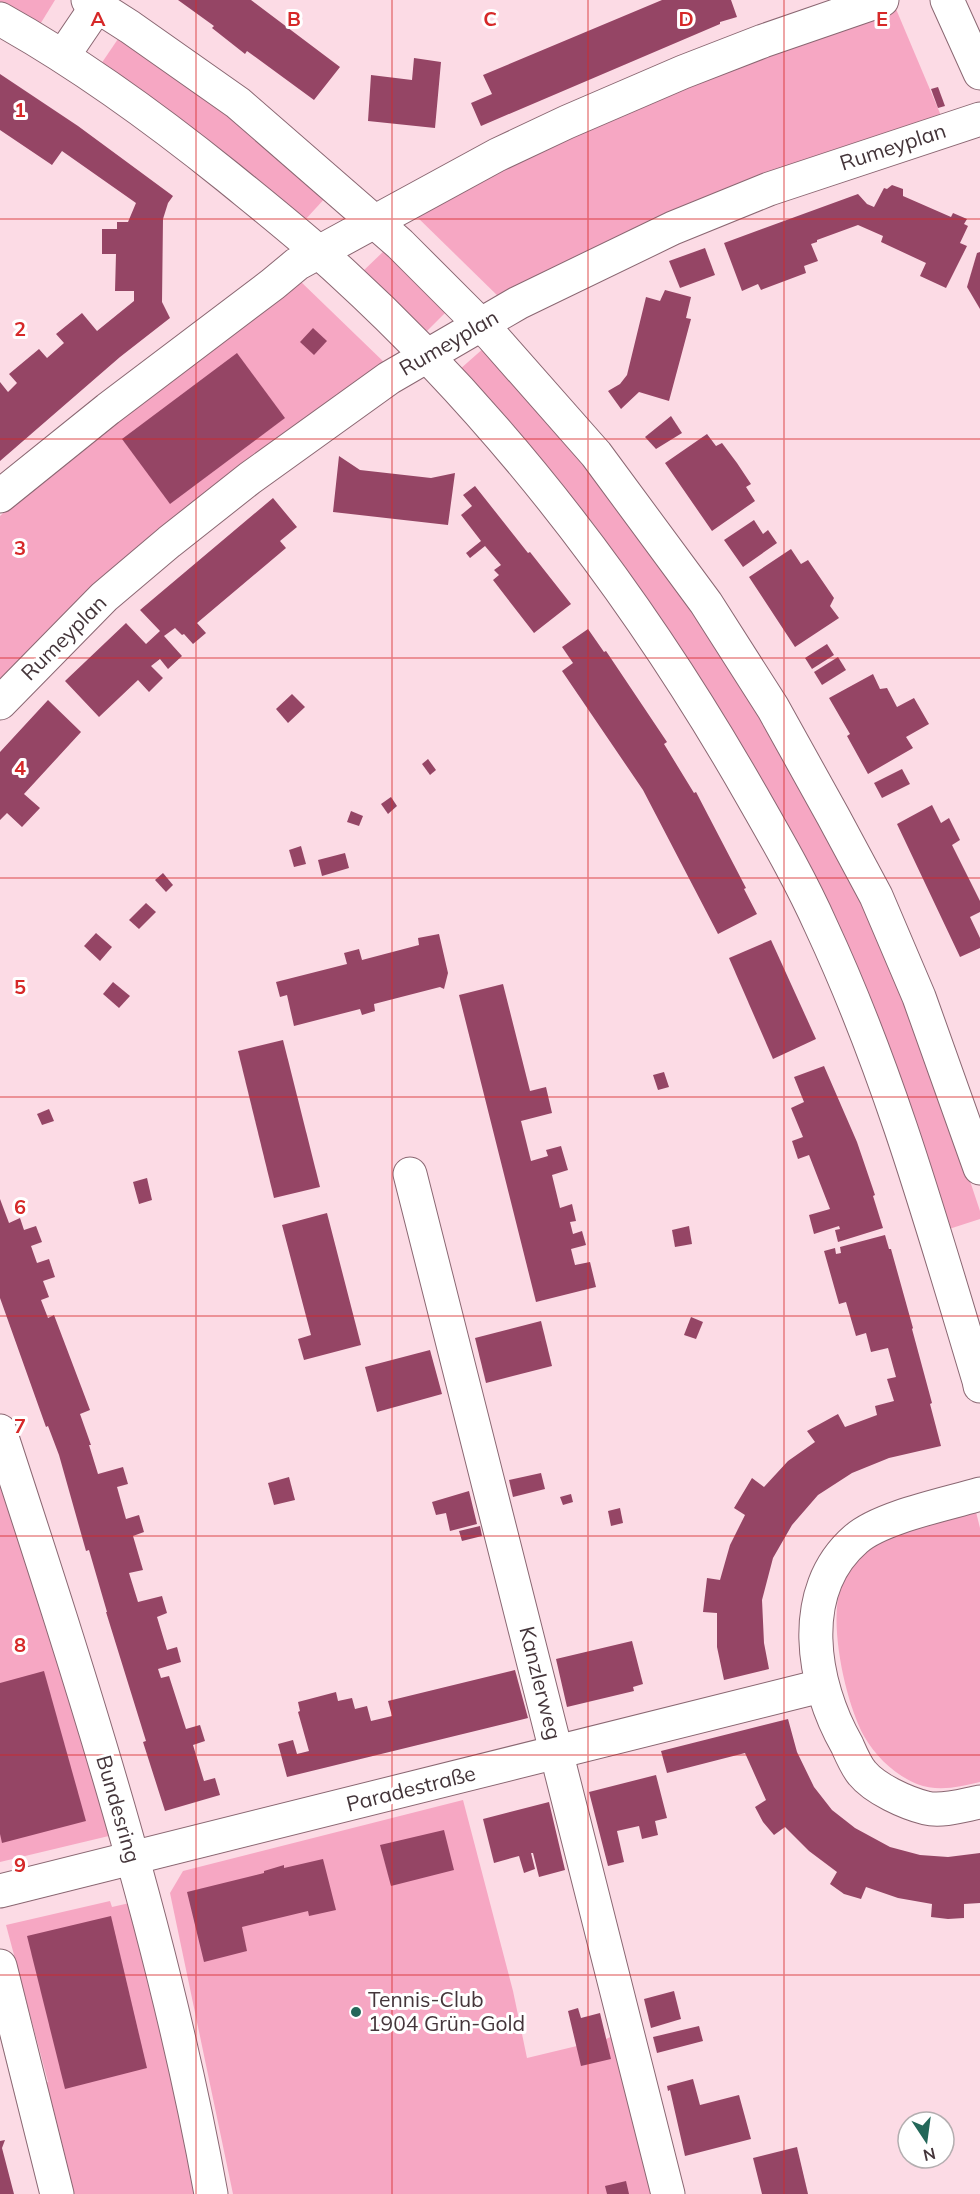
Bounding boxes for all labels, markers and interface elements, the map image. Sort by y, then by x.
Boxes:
text: A [91,6,106,31]
text: B [287,6,301,31]
text: C [483,6,497,31]
text: D [678,6,694,31]
text: E [876,6,888,31]
text: 1 [14,97,26,122]
street label: Rumeyplan [836,117,949,175]
street label: Rumeyplan [394,303,503,381]
text: 2 [14,316,26,341]
text: 3 [14,535,26,560]
street label: Rumeyplan [15,589,111,685]
text: 4 [14,755,26,780]
text: 5 [14,974,26,999]
text: 6 [14,1194,26,1219]
text: 7 [14,1413,26,1438]
street label: Kanzlerweg [514,1623,568,1742]
text: 8 [14,1632,26,1657]
street label: Bundesring [91,1752,147,1866]
street label: Paradestraße [343,1759,478,1817]
text: 9 [14,1852,26,1877]
place label: Tennis-Club 1904 Grün-Gold [368,1986,525,2036]
marker: Tennis-Club 1904 Grün-Gold [349,2005,363,2019]
north arrow [896,2110,956,2170]
text: N [921,2144,938,2166]

